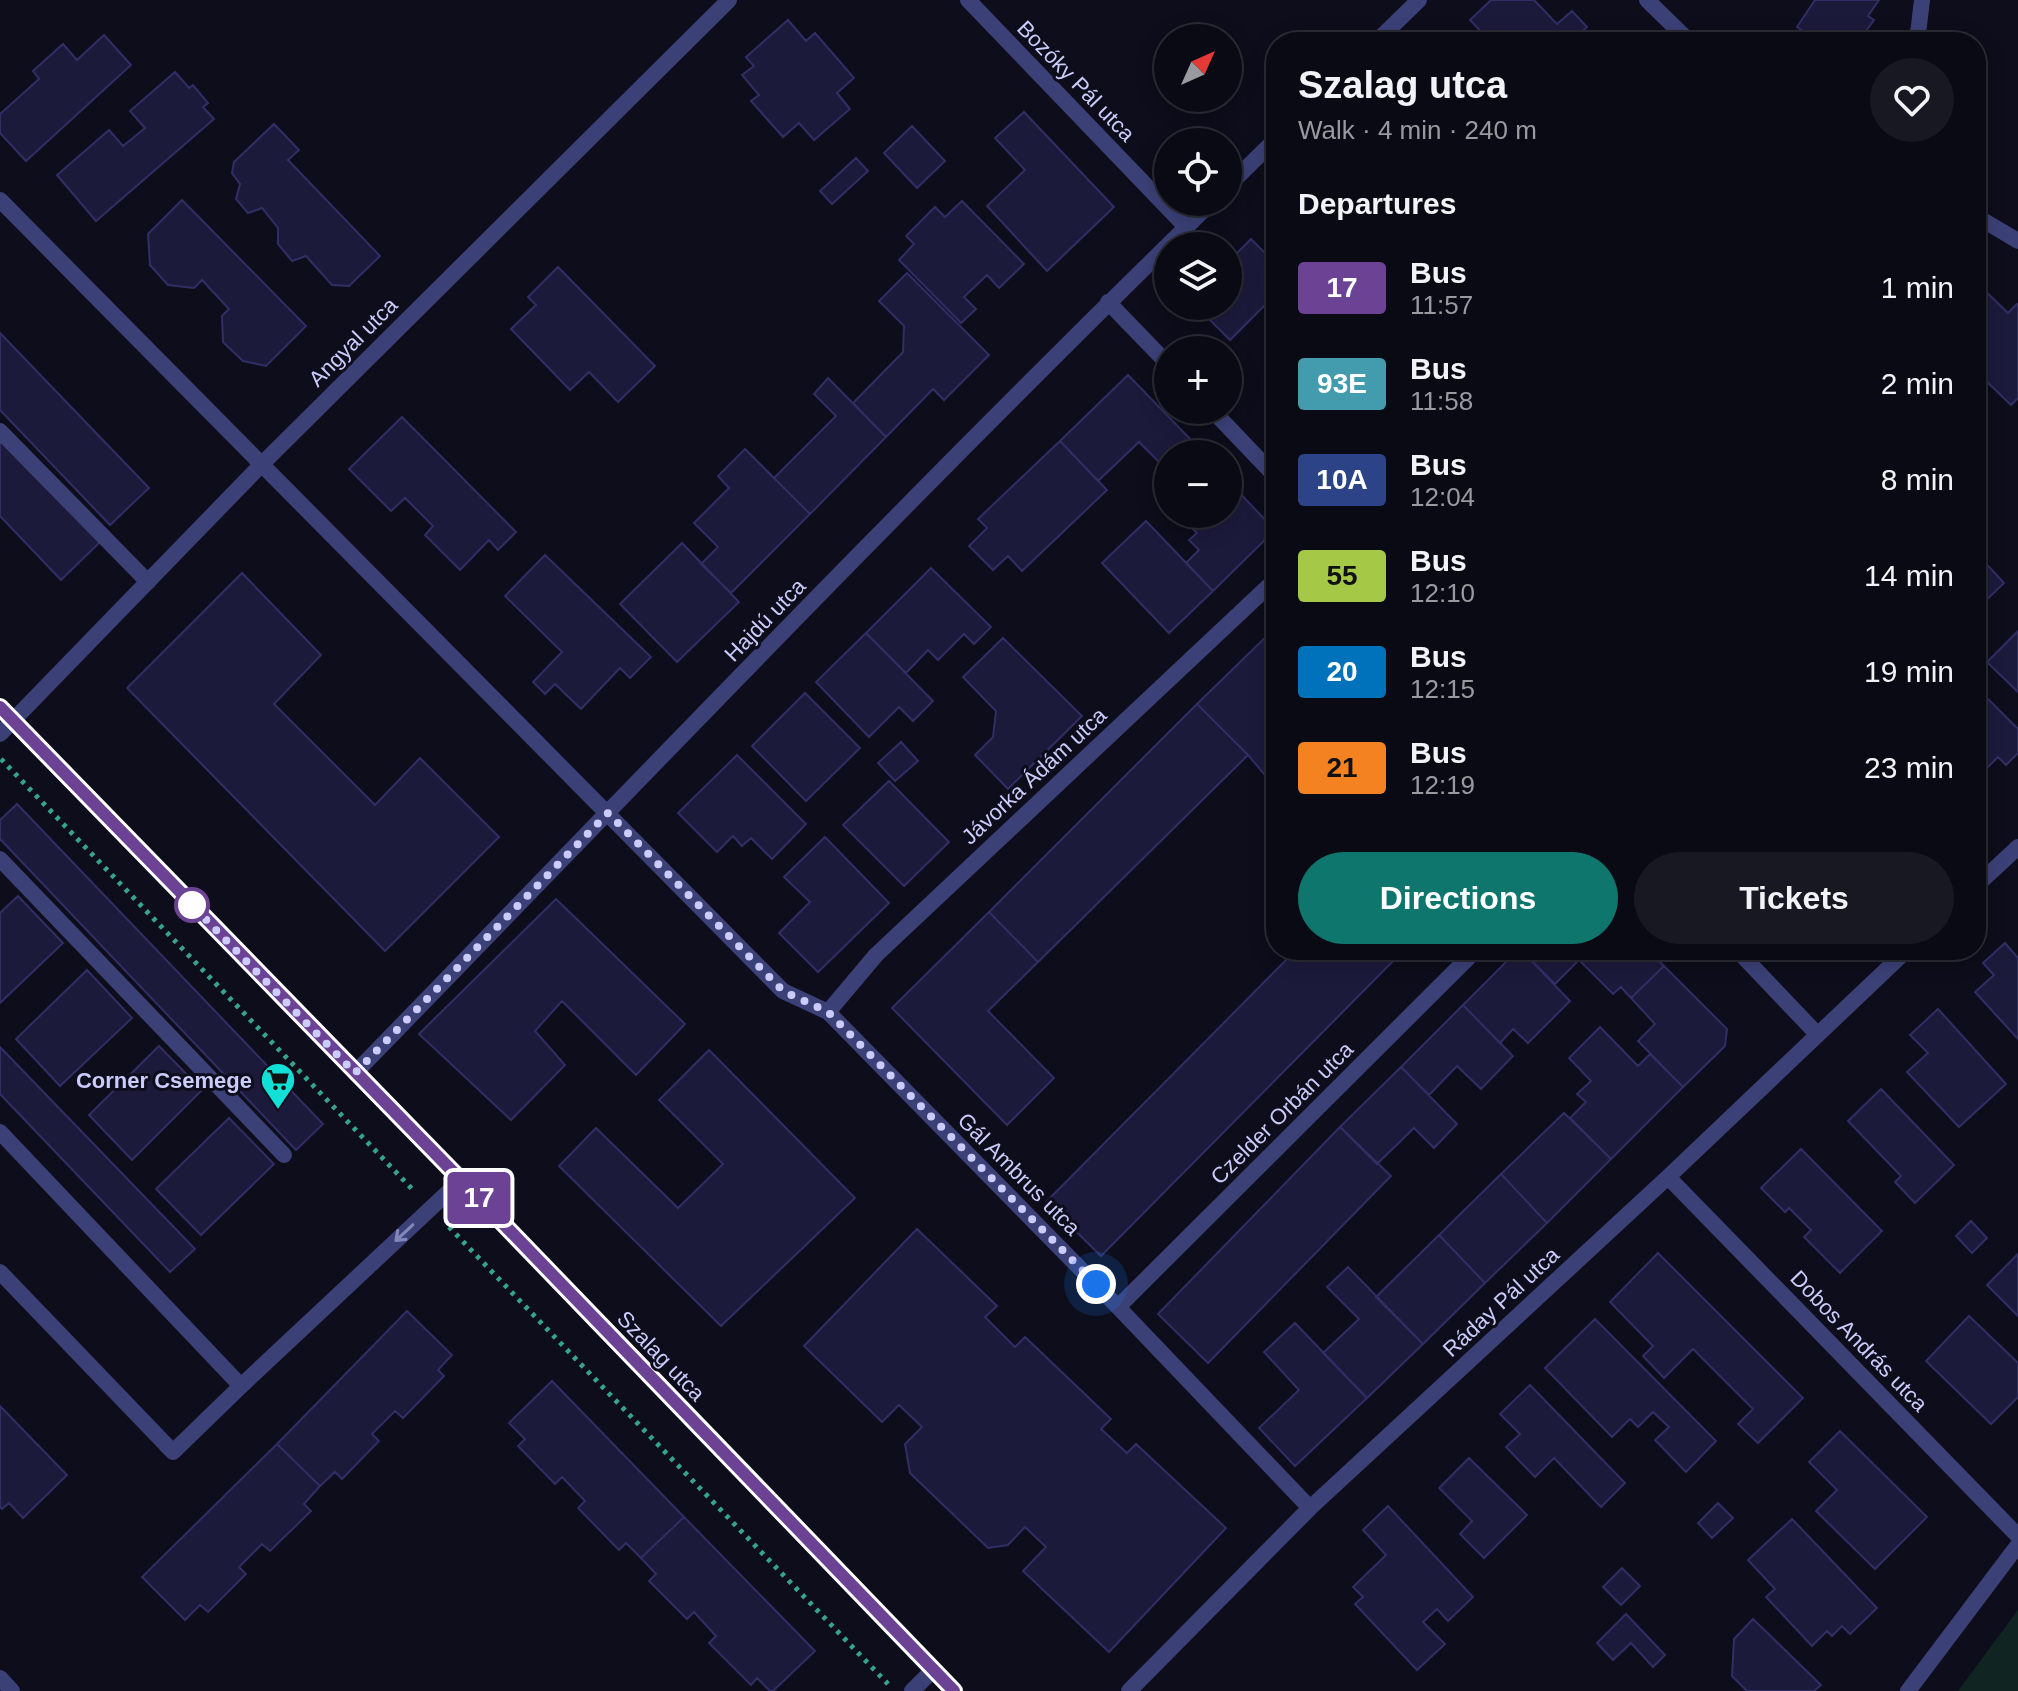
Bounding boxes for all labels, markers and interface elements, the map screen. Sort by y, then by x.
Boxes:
street label: Bozóky Pál utca [1012,16,1140,147]
north arrow [1154,24,1242,112]
map controls [1154,24,1242,528]
button: heart [1870,58,1954,142]
text: Szalag utca [1298,64,1507,106]
text: Walk · 4 min · 240 m [1298,115,1537,145]
button: locate [1154,128,1242,216]
text: Departures [1298,187,1456,220]
button: layers [1154,232,1242,320]
text: Bus [1410,256,1467,289]
text: 1 min [1881,271,1954,304]
text: 17 [1326,272,1358,303]
text: 11:57 [1410,290,1473,320]
street label: Angyal utca [304,292,403,391]
button: + [1154,336,1242,424]
text: Bus [1410,352,1467,385]
text: 2 min [1881,367,1954,400]
text: 93E [1317,368,1367,399]
text: 11:58 [1410,386,1473,416]
button: − [1154,440,1242,528]
text: Bus [1410,448,1467,481]
text: 8 min [1881,463,1954,496]
text: 10A [1316,464,1368,495]
text: 12:04 [1410,482,1475,512]
text: Bus [1410,544,1467,577]
text: 14 min [1864,559,1954,592]
text: 55 [1326,560,1358,591]
street label: Hajdú utca [719,573,811,667]
text: 12:10 [1410,578,1475,608]
text: Bus [1410,640,1467,673]
text: 19 min [1864,655,1954,688]
text: 20 [1326,656,1358,687]
text: 12:15 [1410,674,1475,704]
street label: Jávorka Ádám utca [957,702,1112,849]
text: Bus [1410,736,1467,769]
text: 23 min [1864,751,1954,784]
text: 21 [1326,752,1358,783]
text: 12:19 [1410,770,1475,800]
button: Directions [1298,852,1618,944]
button: Tickets [1634,852,1954,944]
unlabelled marker [175,888,209,922]
street label: Czelder Orbán utca [1206,1036,1359,1189]
supermarket icon: Corner Csemege [259,1061,297,1111]
place label: Corner Csemege [76,1068,252,1093]
street label: Gál Ambrus utca [953,1108,1086,1241]
line badge: 17 [443,1172,515,1224]
text: 17 [463,1182,495,1213]
one-way arrow [394,1224,414,1243]
street label: Ráday Pál utca [1438,1241,1565,1362]
your location [1076,1264,1116,1304]
street label: Dobos András utca [1785,1265,1933,1417]
street label: Szalag utca [612,1306,710,1407]

